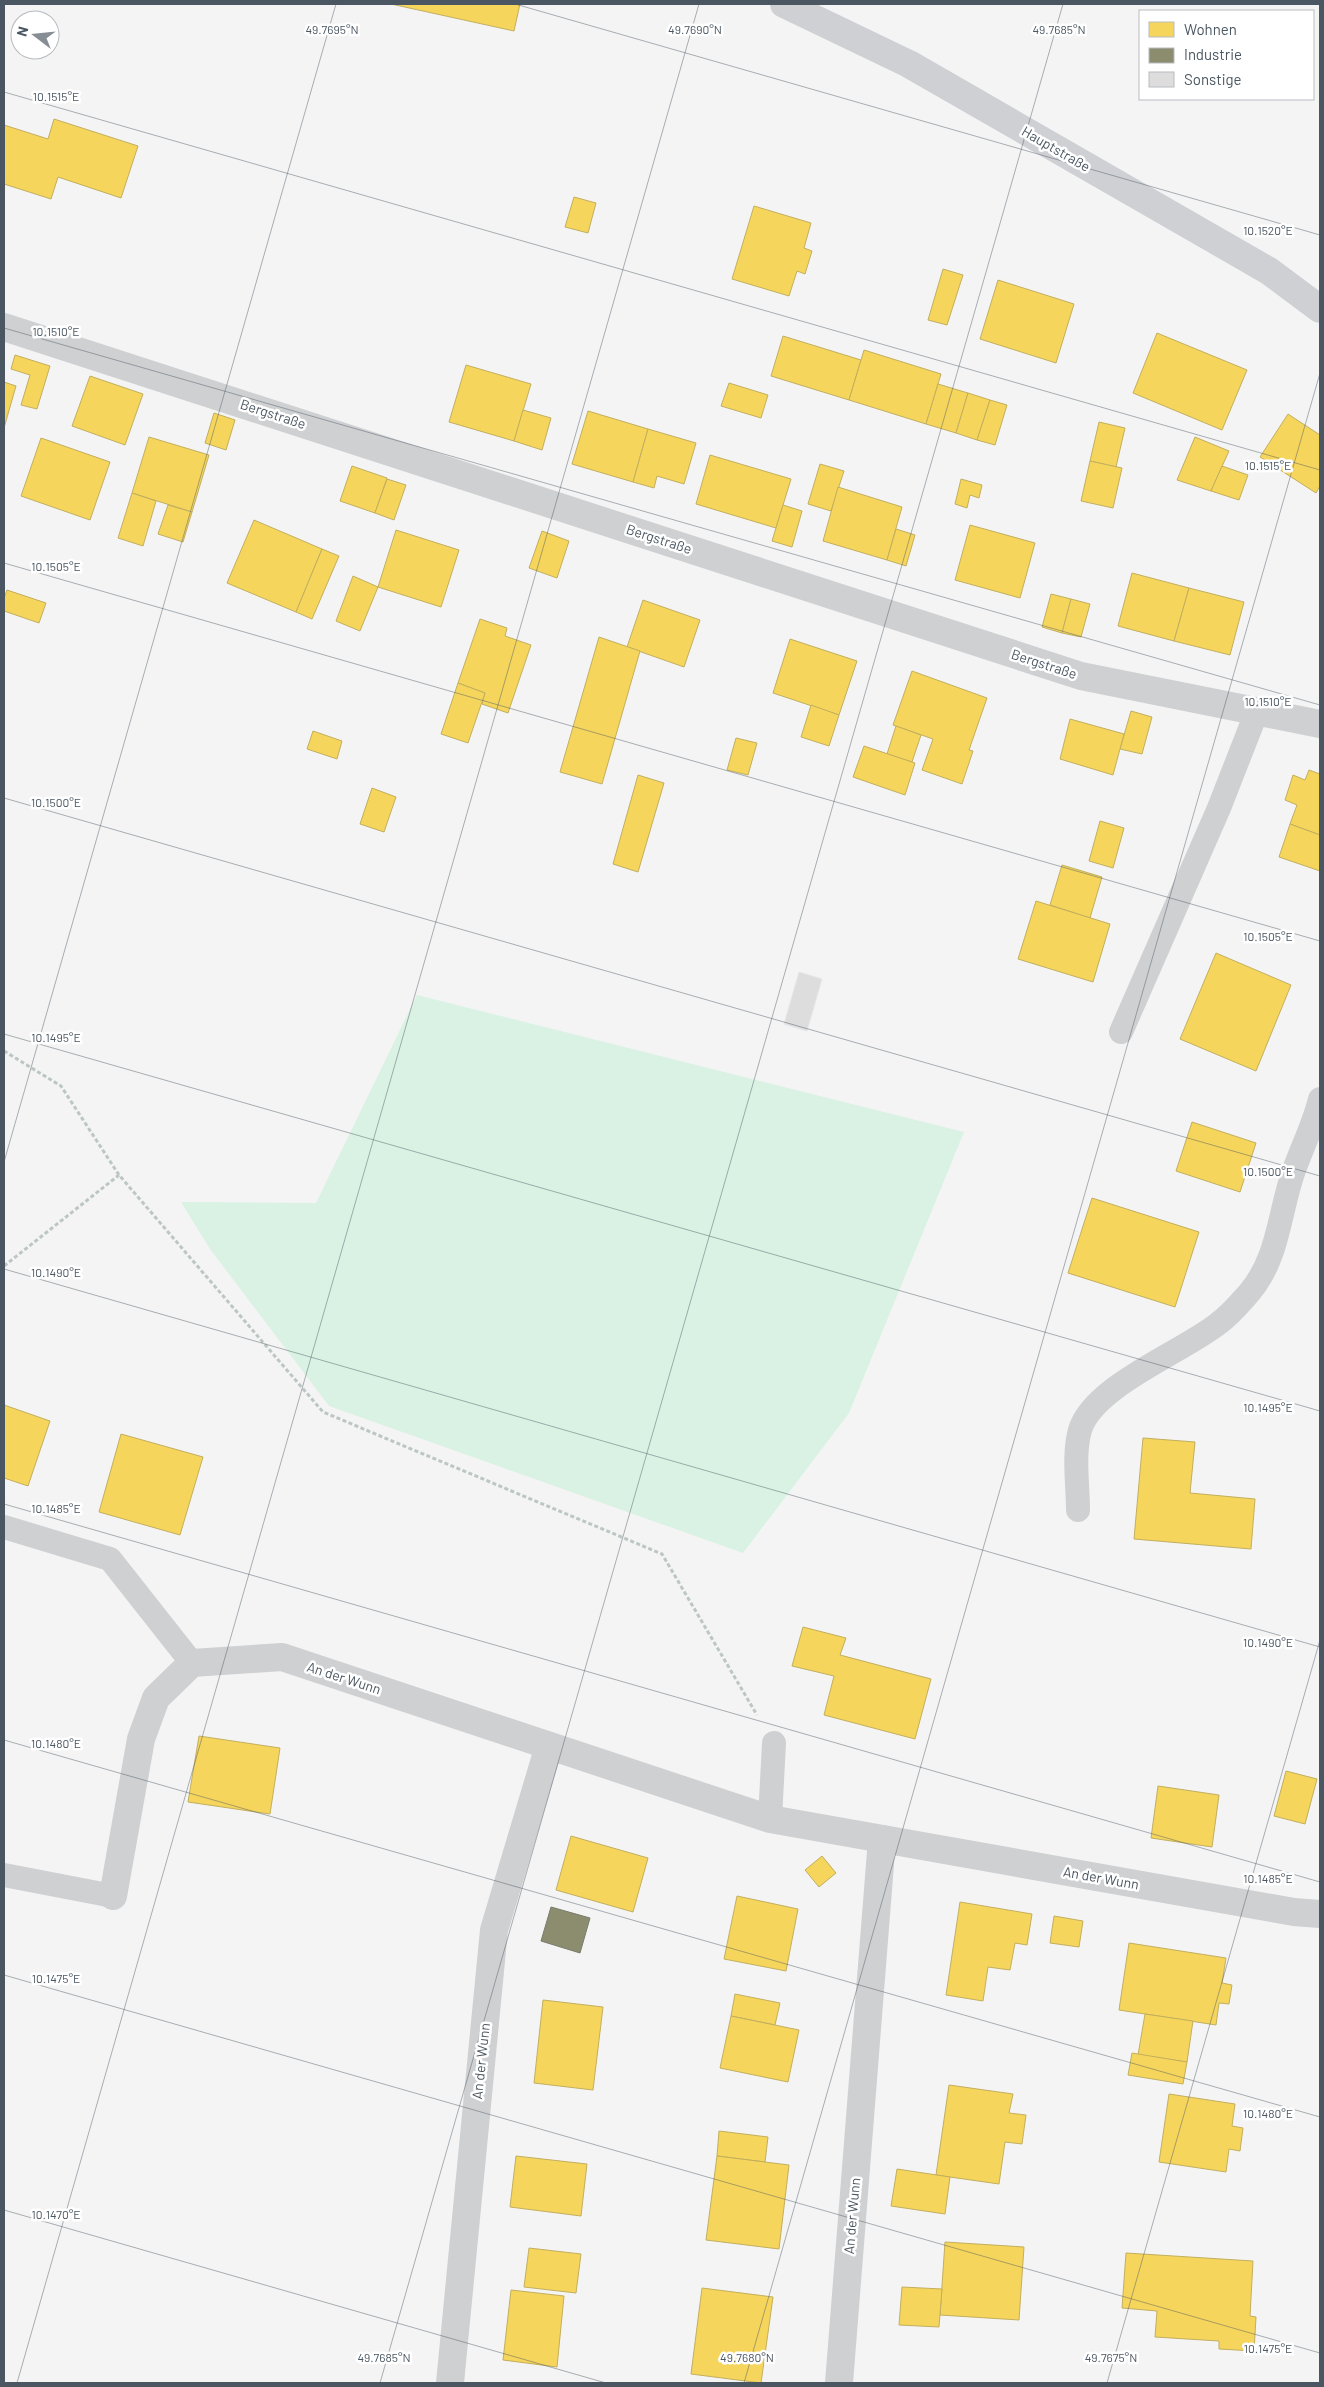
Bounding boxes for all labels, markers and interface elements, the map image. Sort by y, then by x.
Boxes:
north arrow [10,10,60,60]
legend [1139,10,1314,100]
text: Wohnen [1184,20,1237,38]
text: 49.7695°N [305,22,359,36]
text: 49.7690°N [668,22,722,36]
text: 49.7685°N [1032,22,1086,36]
text: N [13,24,31,38]
text: Industrie [1184,45,1242,63]
text: Sonstige [1184,70,1242,88]
text: 10.1515°E [33,89,79,103]
street label: Hauptstraße [1019,122,1093,175]
text: 10.1520°E [1243,223,1293,237]
text: 10.1510°E [32,324,80,338]
street label: Bergstraße [238,395,308,432]
text: 10.1515°E [1245,458,1291,472]
street label: Bergstraße [624,520,694,557]
text: 10.1505°E [31,559,81,573]
street label: Bergstraße [1009,645,1079,682]
text: 10.1510°E [1244,694,1292,708]
text: 10.1500°E [31,795,81,809]
text: 10.1505°E [1243,929,1293,943]
text: 10.1495°E [31,1030,81,1044]
text: 10.1500°E [1243,1164,1293,1178]
text: 10.1490°E [31,1265,81,1279]
text: 10.1495°E [1243,1400,1293,1414]
text: 10.1485°E [31,1501,81,1515]
text: 10.1490°E [1243,1635,1293,1649]
street label: An der Wunn [305,1658,383,1697]
text: 10.1480°E [31,1736,81,1750]
street label: An der Wunn [1062,1862,1140,1893]
text: 10.1485°E [1243,1871,1293,1885]
text: 10.1475°E [32,1971,80,1985]
street label: An der Wunn [468,2022,493,2100]
text: 10.1480°E [1243,2106,1293,2120]
street label: An der Wunn [840,2177,863,2255]
text: 10.1470°E [31,2207,81,2221]
text: 10.1475°E [1244,2341,1292,2355]
text: 49.7685°N [357,2350,411,2364]
text: 49.7680°N [720,2350,774,2364]
text: 49.7675°N [1085,2350,1137,2364]

